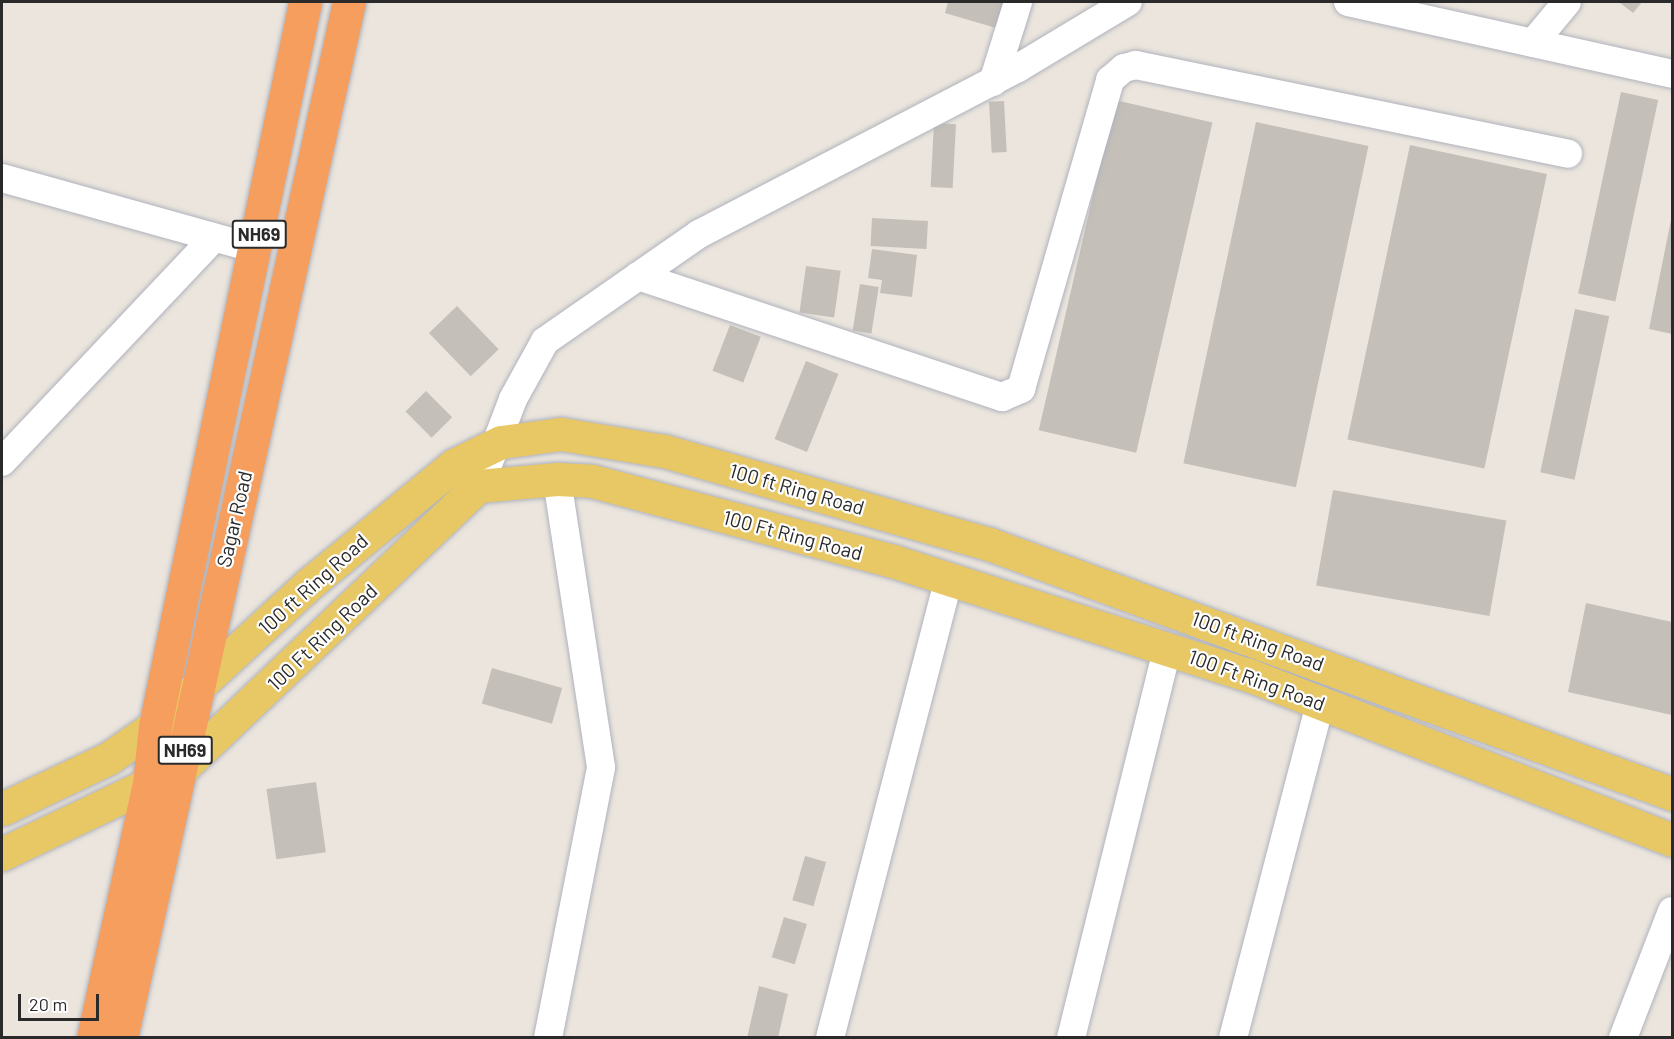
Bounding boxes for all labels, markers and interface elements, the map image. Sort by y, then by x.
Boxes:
road number: NH69 [230,219,288,249]
street label: 100 ft Ring Road [727,458,867,520]
street label: Sagar Road [211,468,257,570]
street label: 100 Ft Ring Road [721,505,865,565]
street label: 100 ft Ring Road [253,529,373,639]
street label: 100 Ft Ring Road [262,579,382,695]
street label: 100 ft Ring Road [1189,606,1327,676]
street label: 100 Ft Ring Road [1186,644,1328,716]
road number: NH69 [156,735,213,765]
scale bar [21,982,102,1020]
text: 20 m [29,993,67,1015]

